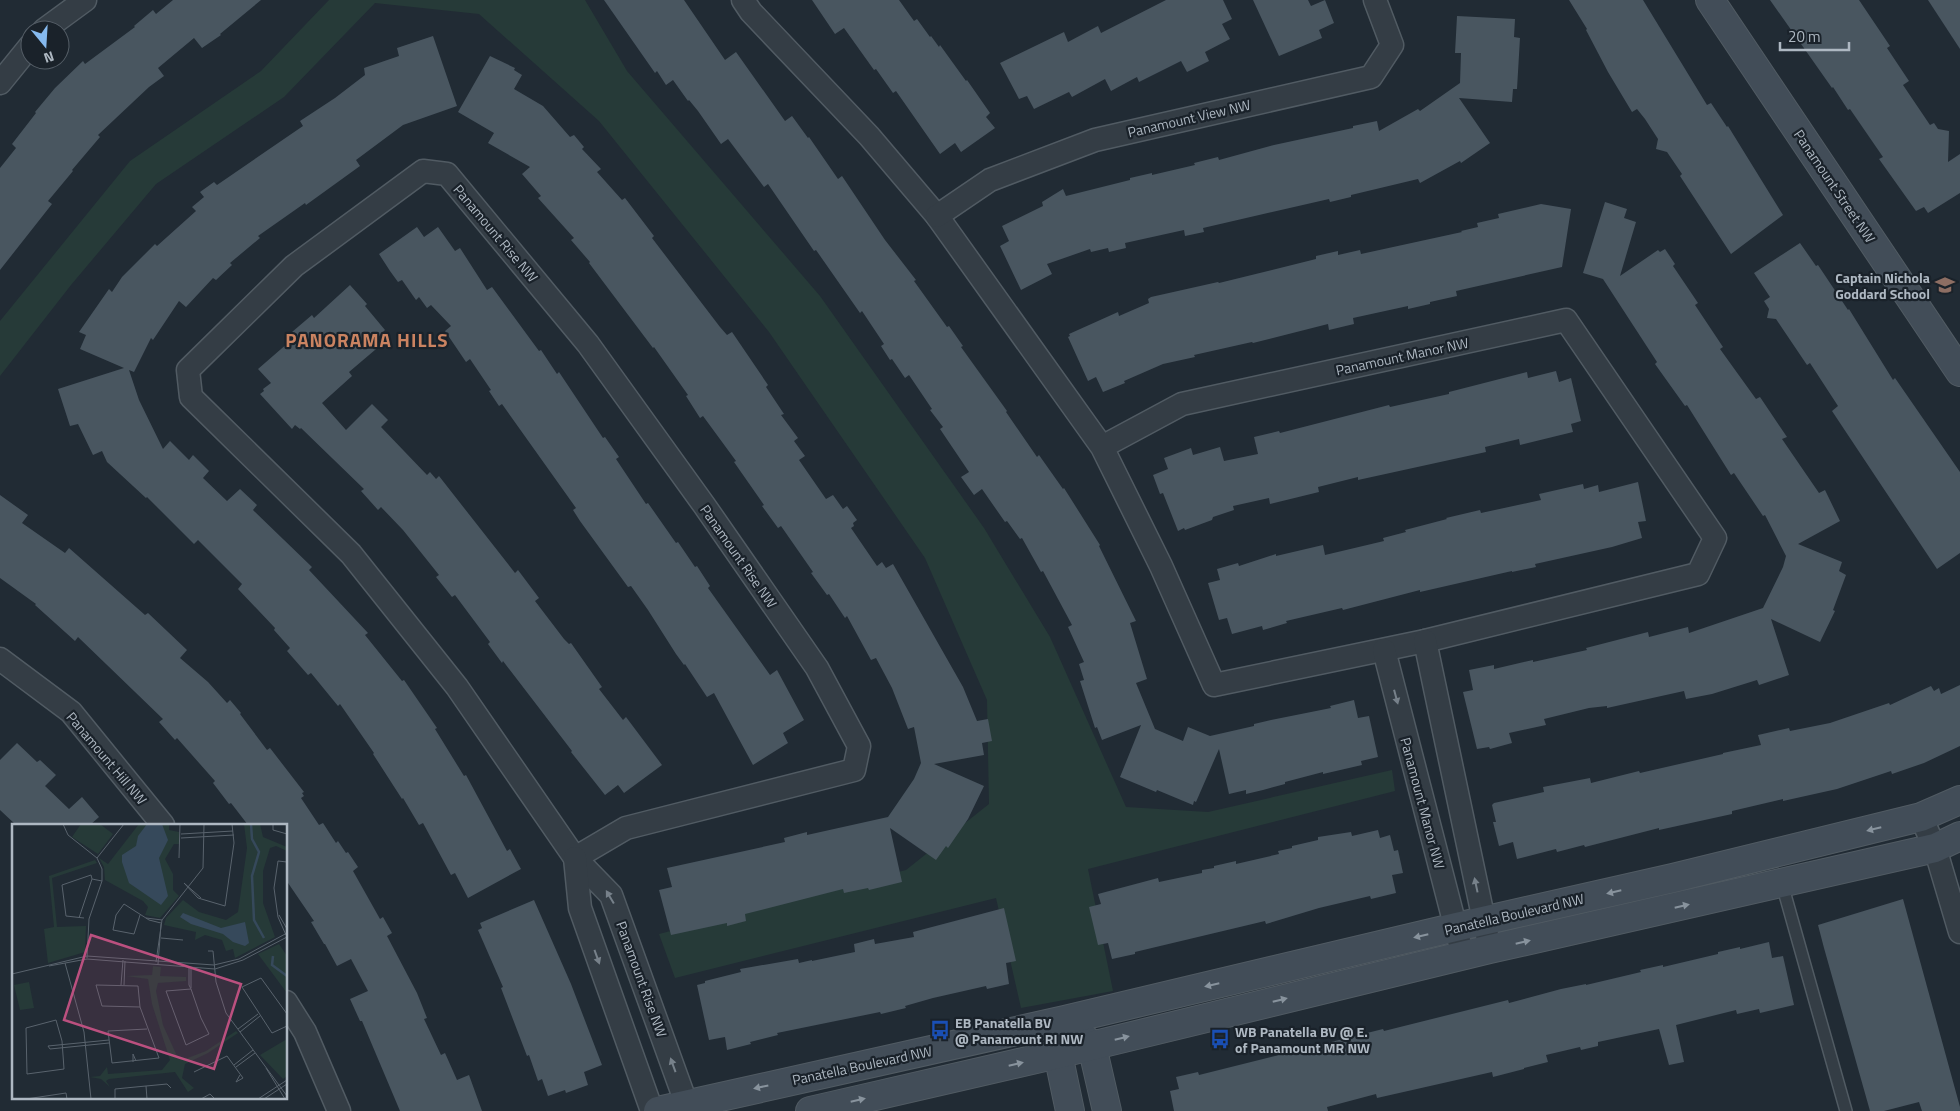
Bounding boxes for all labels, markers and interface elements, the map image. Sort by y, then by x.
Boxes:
north arrow [20,20,70,70]
scale bar [1780,20,1849,52]
text: 20 m [1788,25,1821,48]
text: N [41,46,57,69]
street label: Panamount View NW [1125,94,1253,142]
street label: Panamount Street NW [1789,125,1881,247]
street label: Panamount Rise NW [449,180,543,286]
place label: Captain Nichola Goddard School [1835,267,1930,304]
school or university icon: Captain Nichola Goddard School [1934,274,1956,296]
district label: PANORAMA HILLS [285,325,449,354]
street label: Panamount Manor NW [1334,332,1470,380]
street label: Panamount Rise NW [695,500,783,612]
one-way arrow [1392,690,1400,705]
street label: Panamount Hill NW [62,707,152,809]
street label: Panamount Manor NW [1395,735,1451,871]
inset map [12,824,288,1098]
one-way arrow [1866,825,1881,833]
one-way arrow [1472,877,1480,892]
street label: Panatella Boulevard NW [1442,888,1586,940]
one-way arrow [1606,888,1621,896]
one-way arrow [605,890,614,904]
one-way arrow [1674,902,1689,910]
street label: Panamount Rise NW [611,918,673,1040]
one-way arrow [1413,932,1429,940]
one-way arrow [1516,938,1531,946]
one-way arrow [594,949,601,964]
one-way arrow [1204,981,1219,989]
one-way arrow [1273,996,1288,1004]
place label: EB Panatella BV @ Panamount RI NW [955,1012,1083,1049]
bus stop icon: EB Panatella BV @ Panamount RI NW [929,1019,951,1041]
place label: WB Panatella BV @ E. of Panamount MR NW [1235,1021,1370,1058]
bus stop icon: WB Panatella BV @ E. of Panamount MR NW [1209,1028,1231,1050]
one-way arrow [1115,1034,1130,1042]
street label: Panatella Boulevard NW [790,1040,934,1090]
one-way arrow [669,1057,677,1072]
one-way arrow [1009,1059,1025,1067]
one-way arrow [753,1084,769,1092]
one-way arrow [850,1096,865,1104]

